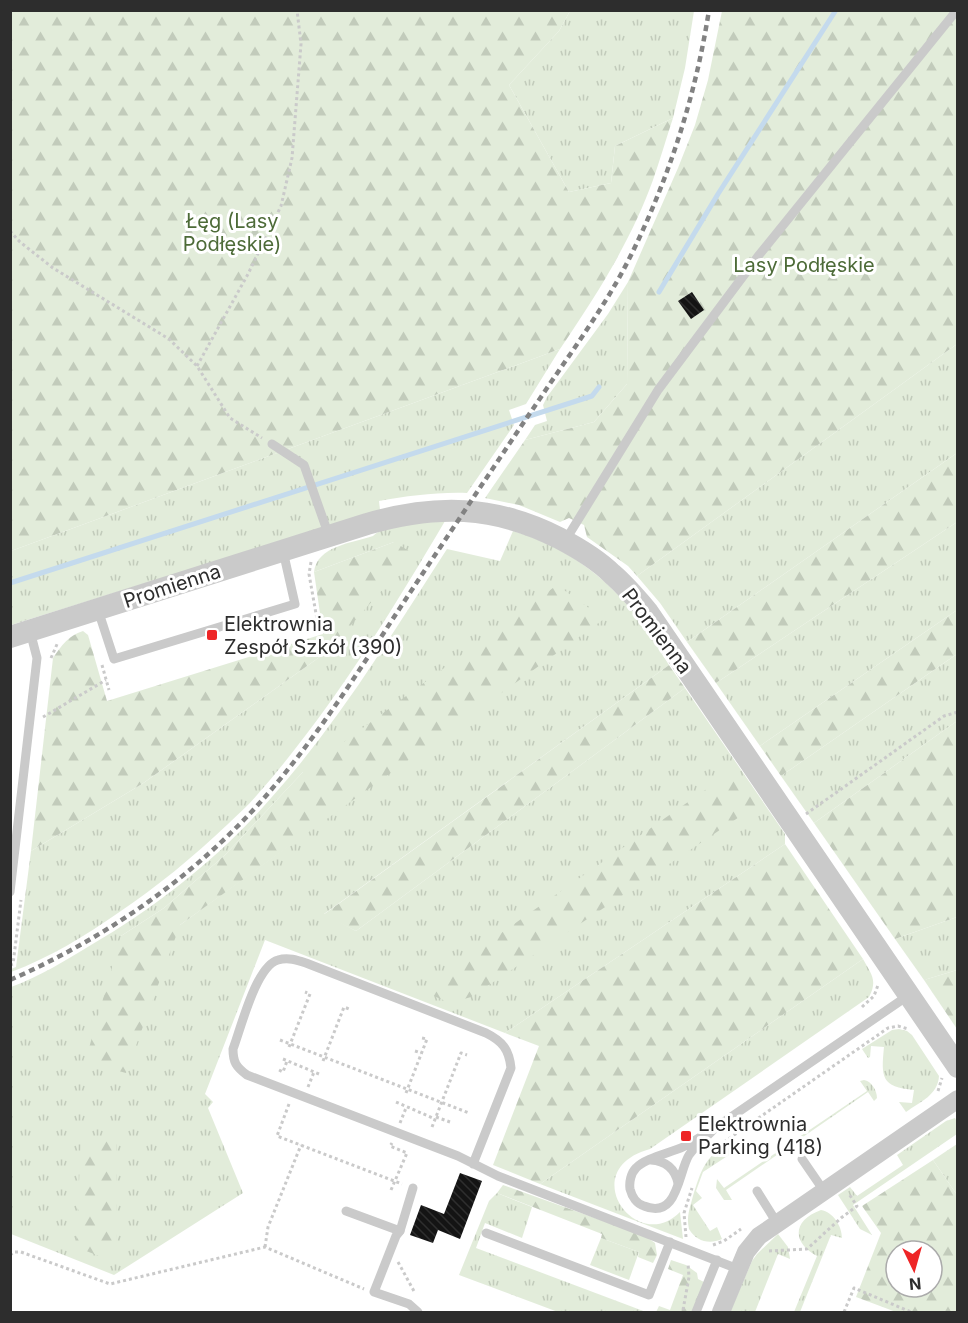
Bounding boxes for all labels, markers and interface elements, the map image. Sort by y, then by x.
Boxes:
park label: Łęg (Lasy Podłęskie) [183,209,281,256]
park label: Lasy Podłęskie [733,253,875,277]
street label: Promienna [120,559,224,613]
street label: Promienna [617,584,697,678]
place label: Elektrownia Zespół Szkół (390) [224,612,402,659]
marker: Elektrownia Zespół Szkół (390) [205,628,219,642]
place label: Elektrownia Parking (418) [698,1112,823,1159]
marker: Elektrownia Parking (418) [679,1129,693,1143]
north arrow [884,1239,944,1299]
text: N [908,1273,922,1294]

